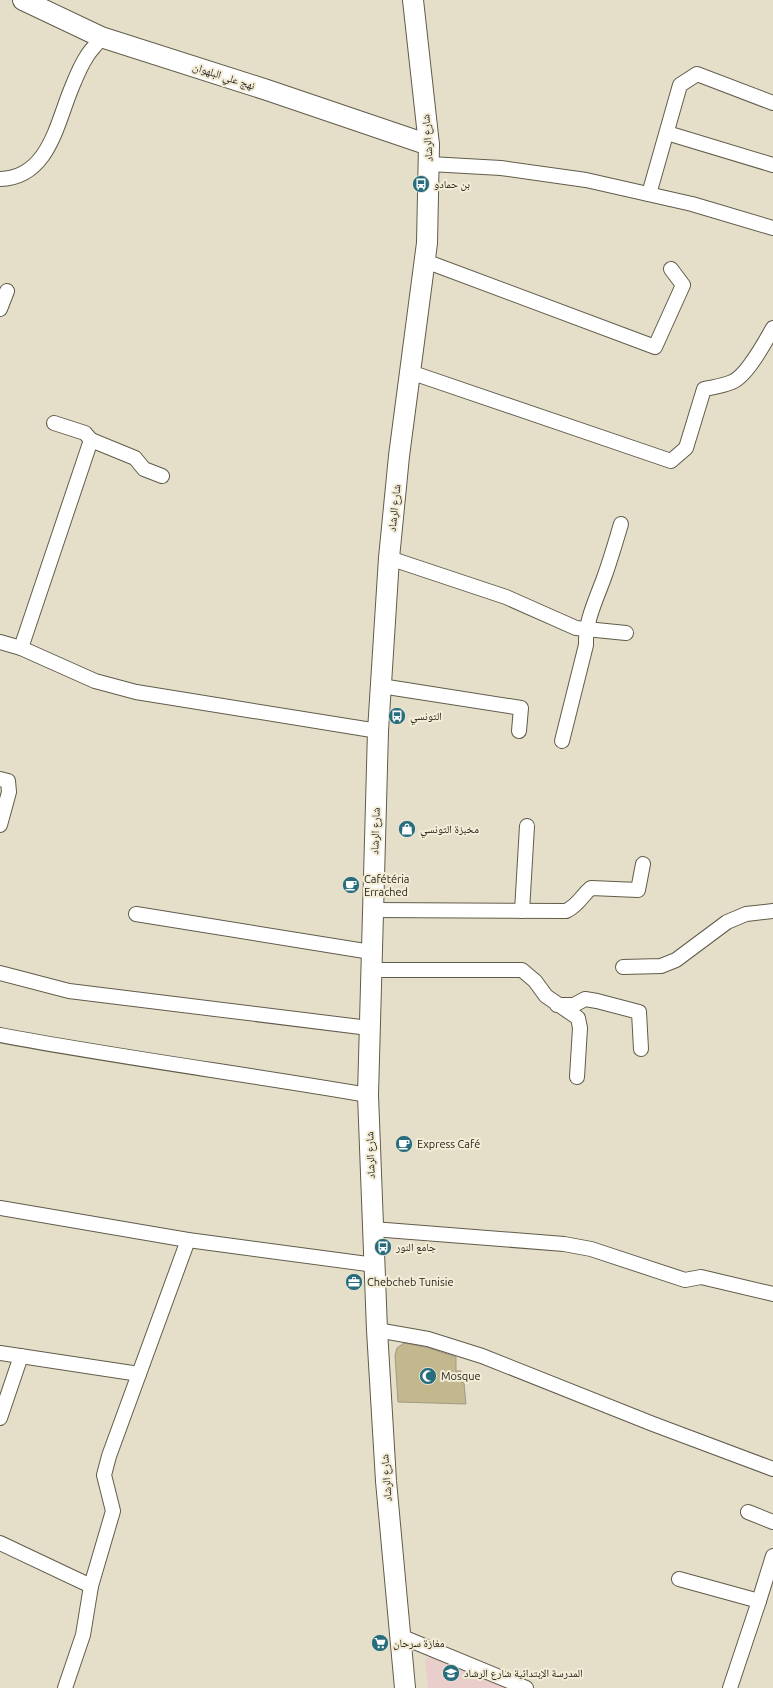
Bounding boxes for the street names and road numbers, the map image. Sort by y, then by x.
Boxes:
street label: نهج علي البلهوان [191,60,257,94]
street label: شارع الرشاد [419,114,436,162]
street label: شارع الرشاد [386,484,403,532]
street label: شارع الرشاد [368,807,383,855]
street label: شارع الرشاد [363,1131,378,1179]
street label: شارع الرشاد [378,1454,395,1502]

